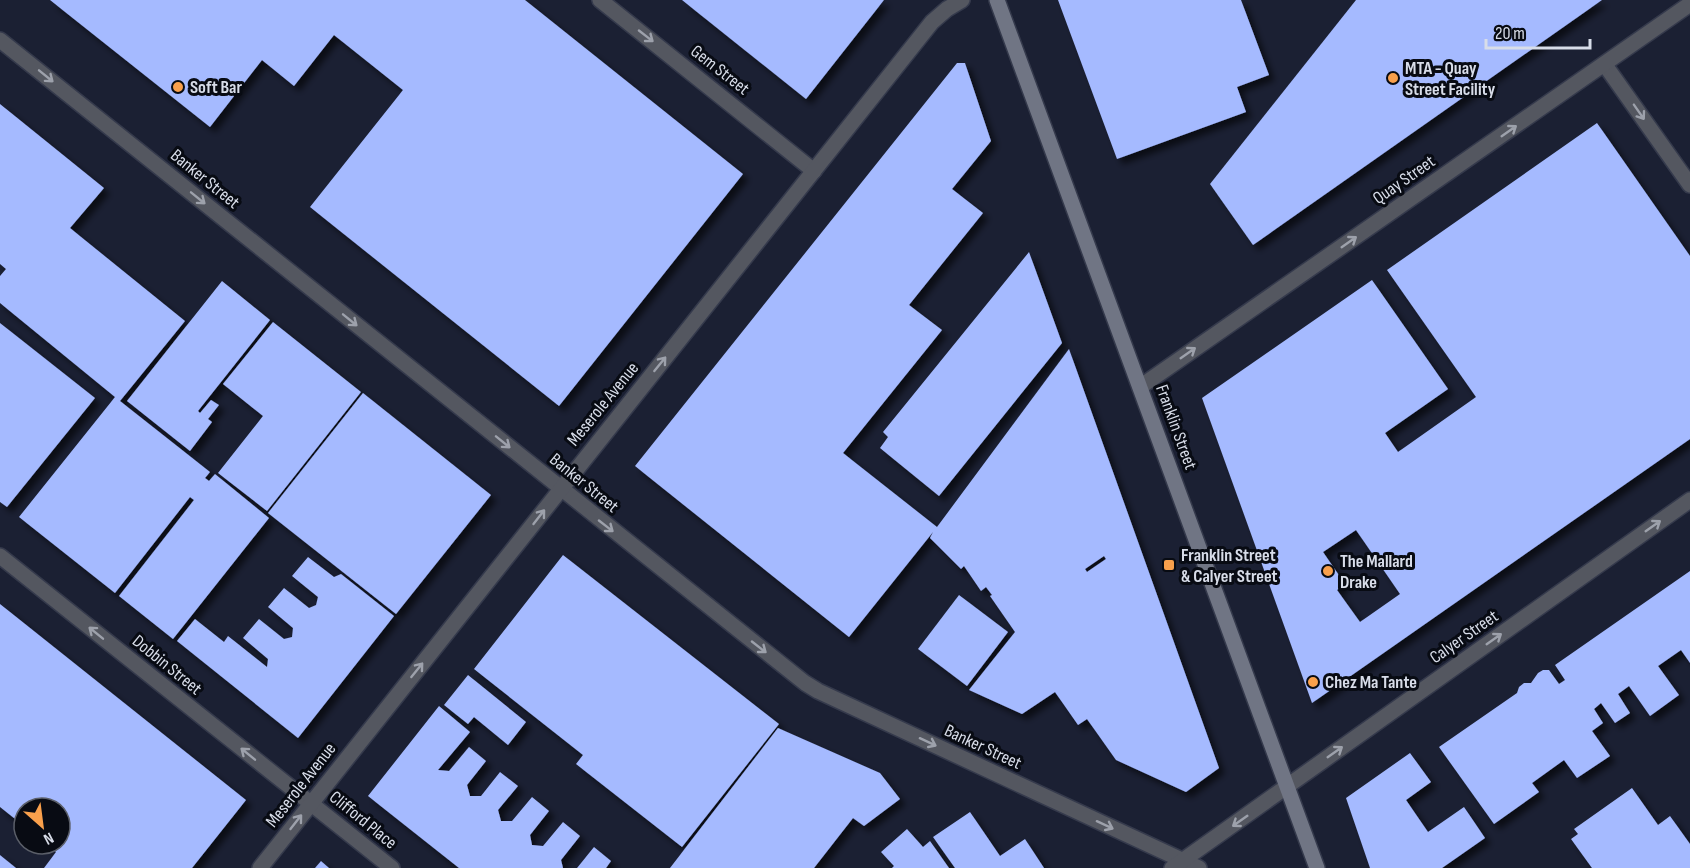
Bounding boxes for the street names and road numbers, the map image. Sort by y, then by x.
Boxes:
street label: Gem Street [686,41,754,100]
street label: Banker Street [166,145,244,213]
street label: Quay Street [1369,151,1440,209]
street label: Meserole Avenue [563,358,643,450]
street label: Franklin Street [1151,382,1201,473]
street label: Banker Street [545,449,623,517]
street label: Calyer Street [1426,606,1503,668]
street label: Dobbin Street [128,631,206,700]
street label: Banker Street [941,720,1025,774]
street label: Meserole Avenue [262,739,340,831]
street label: Clifford Place [325,786,401,854]

